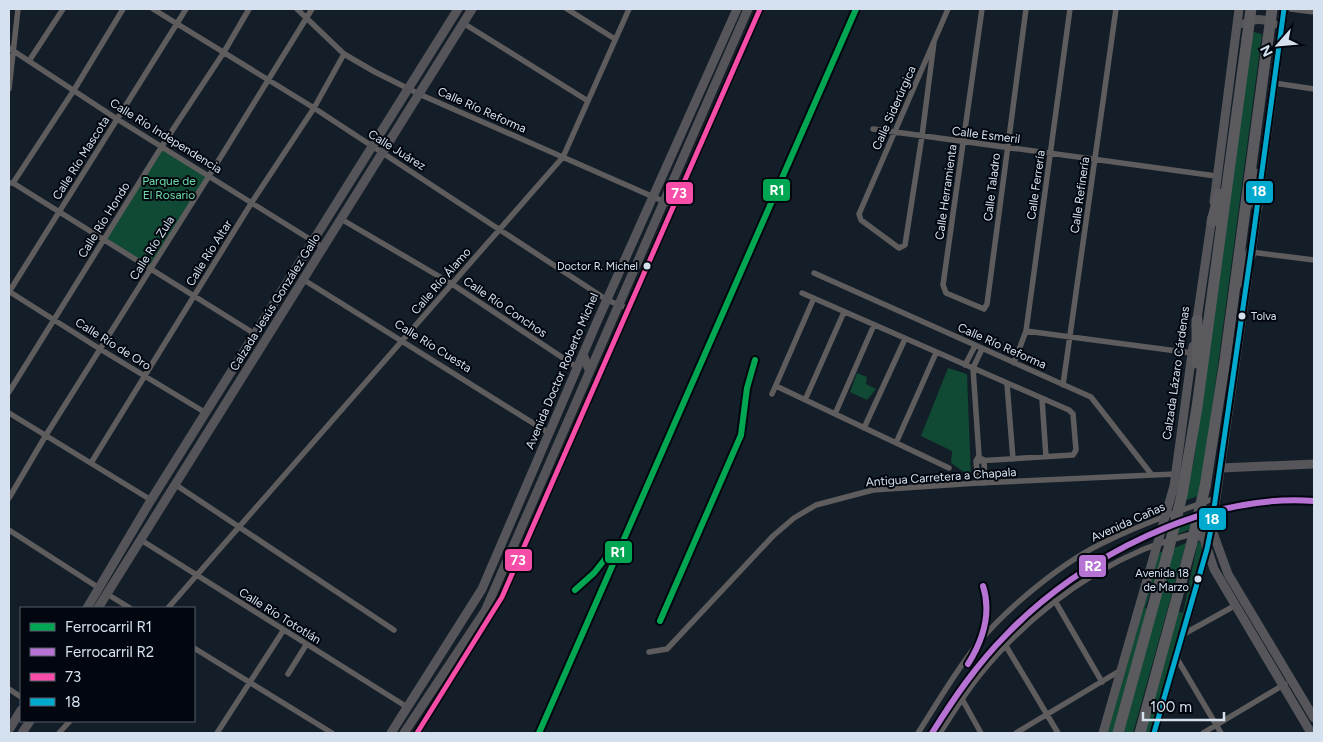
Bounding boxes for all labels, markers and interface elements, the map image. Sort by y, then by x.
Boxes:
north arrow [1253,20,1303,70]
text: N [1257,42,1277,59]
street label: Calle Siderúrgica [869,64,919,152]
street label: Calle Río Reforma [435,84,529,136]
street label: Calle Río Independencia [107,96,225,176]
street label: Calle Río Mascota [50,114,112,202]
street label: Calle Esmeril [951,124,1021,146]
street label: Calle Juárez [366,127,428,173]
street label: Calle Herramienta [932,143,960,241]
street label: Calle Ferrería [1024,149,1048,221]
street label: Calle Taladro [981,152,1003,222]
street label: Calle Refinería [1068,156,1092,234]
park label: Parque de El Rosario [142,174,196,202]
line badge: R1 [762,178,791,202]
street label: Calle Río Hondo [75,180,133,260]
line badge: 18 [1245,180,1274,204]
line badge: 73 [665,181,694,205]
text: R1 [770,182,784,199]
text: 18 [1252,183,1266,200]
text: 73 [671,185,687,202]
street label: Calle Río Zula [127,213,177,283]
street label: Calle Río Altar [183,217,235,289]
street label: Calzada Jesús González Gallo [227,231,323,373]
street label: Calle Río Álamo [408,245,474,317]
place label: Doctor R. Michel [557,260,638,273]
marker: Doctor R. Michel [642,261,652,271]
street label: Calle Río Conchos [461,274,550,340]
street label: Avenida Doctor Roberto Michel [523,291,601,451]
street label: Calzada Lázaro Cárdenas [1160,305,1192,441]
place label: Tolva [1251,310,1276,323]
marker: Tolva [1237,311,1247,321]
street label: Calle Río de Oro [73,315,153,373]
street label: Calle Río Cuesta [392,317,474,375]
street label: Calle Río Reforma [955,320,1049,372]
street label: Antigua Carretera a Chapala [865,465,1017,489]
street label: Avenida Cañas [1089,499,1167,545]
line badge: 18 [1198,507,1227,531]
text: 18 [1205,511,1219,528]
line badge: R1 [604,540,633,564]
text: R1 [611,544,625,561]
line badge: 73 [504,548,533,572]
text: 73 [510,552,526,569]
line badge: R2 [1078,554,1107,578]
text: R2 [1084,558,1102,575]
place label: Avenida 18 de Marzo [1135,567,1189,594]
marker: Avenida 18 de Marzo [1193,574,1203,584]
street label: Calle Río Tototlán [236,585,324,647]
legend [20,607,195,722]
text: Ferrocarril R1 [65,618,152,636]
text: Ferrocarril R2 [65,643,154,661]
text: 73 [65,668,81,686]
scale bar [1143,690,1224,722]
text: 18 [65,693,80,711]
text: 100 m [1150,698,1192,716]

